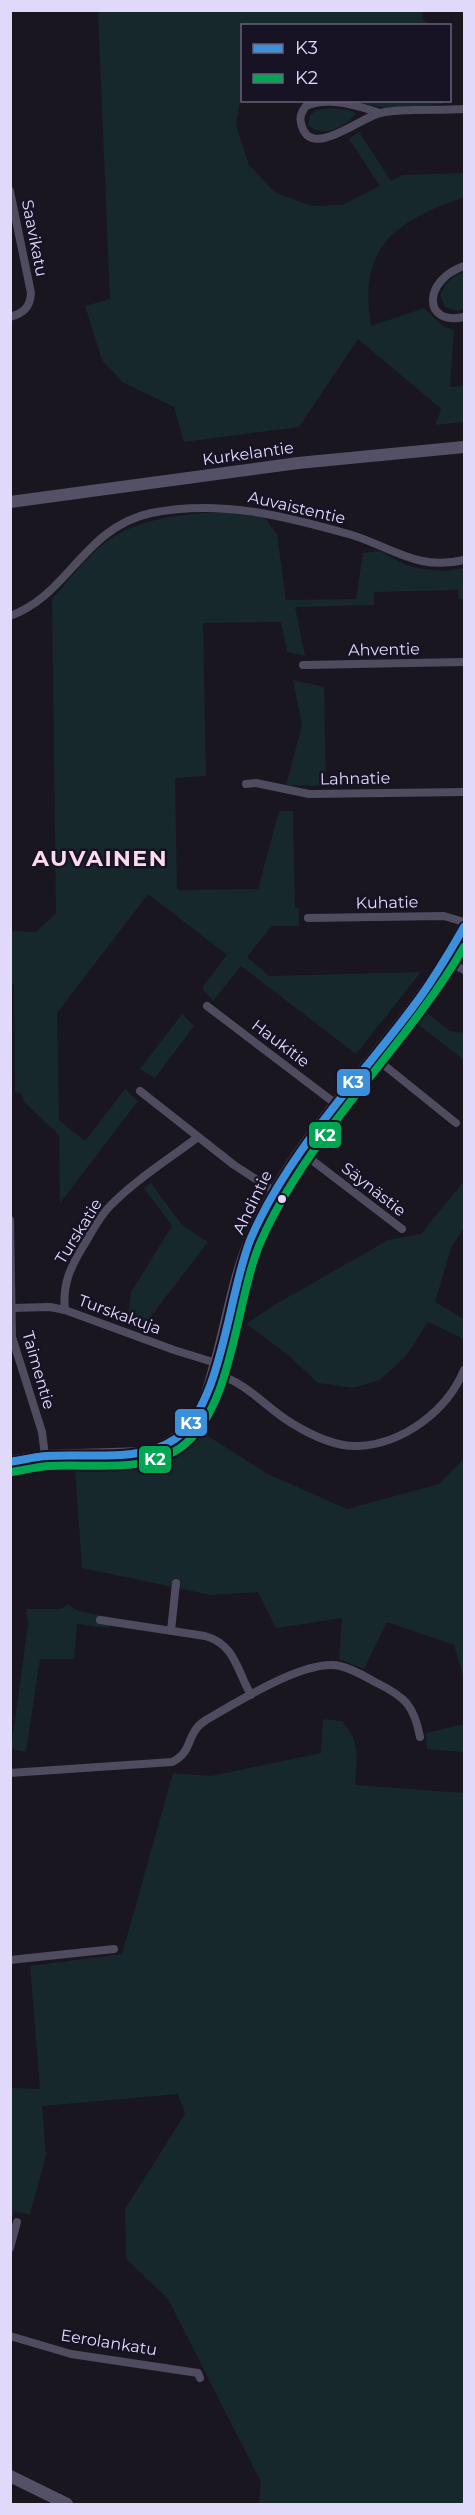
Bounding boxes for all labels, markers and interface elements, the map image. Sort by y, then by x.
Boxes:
legend [241,24,451,102]
text: K3 [295,37,318,59]
text: K2 [295,67,318,89]
street label: Saavikatu [18,198,51,278]
street label: Kurkelantie [201,438,295,469]
street label: Auvaistentie [246,487,347,528]
street label: Ahventie [348,639,420,660]
street label: Lahnatie [320,768,390,789]
district label: AUVAINEN [31,845,168,872]
street label: Kuhatie [356,892,418,913]
street label: Haukitie [248,1016,313,1071]
line badge: K3 [336,1068,371,1097]
text: K3 [342,1073,364,1092]
line badge: K2 [308,1121,342,1149]
text: K2 [314,1126,336,1145]
street label: Säynästie [338,1158,410,1220]
street label: Ahdintie [229,1167,276,1237]
unlabelled marker [276,1193,288,1205]
street label: Turskatie [51,1195,106,1267]
street label: Turskakuja [76,1291,164,1338]
street label: Taimentie [18,1329,59,1411]
line badge: K3 [174,1408,208,1437]
text: K3 [180,1414,202,1433]
line badge: K2 [138,1445,172,1474]
text: K2 [144,1450,166,1469]
street label: Eerolankatu [59,2326,158,2359]

